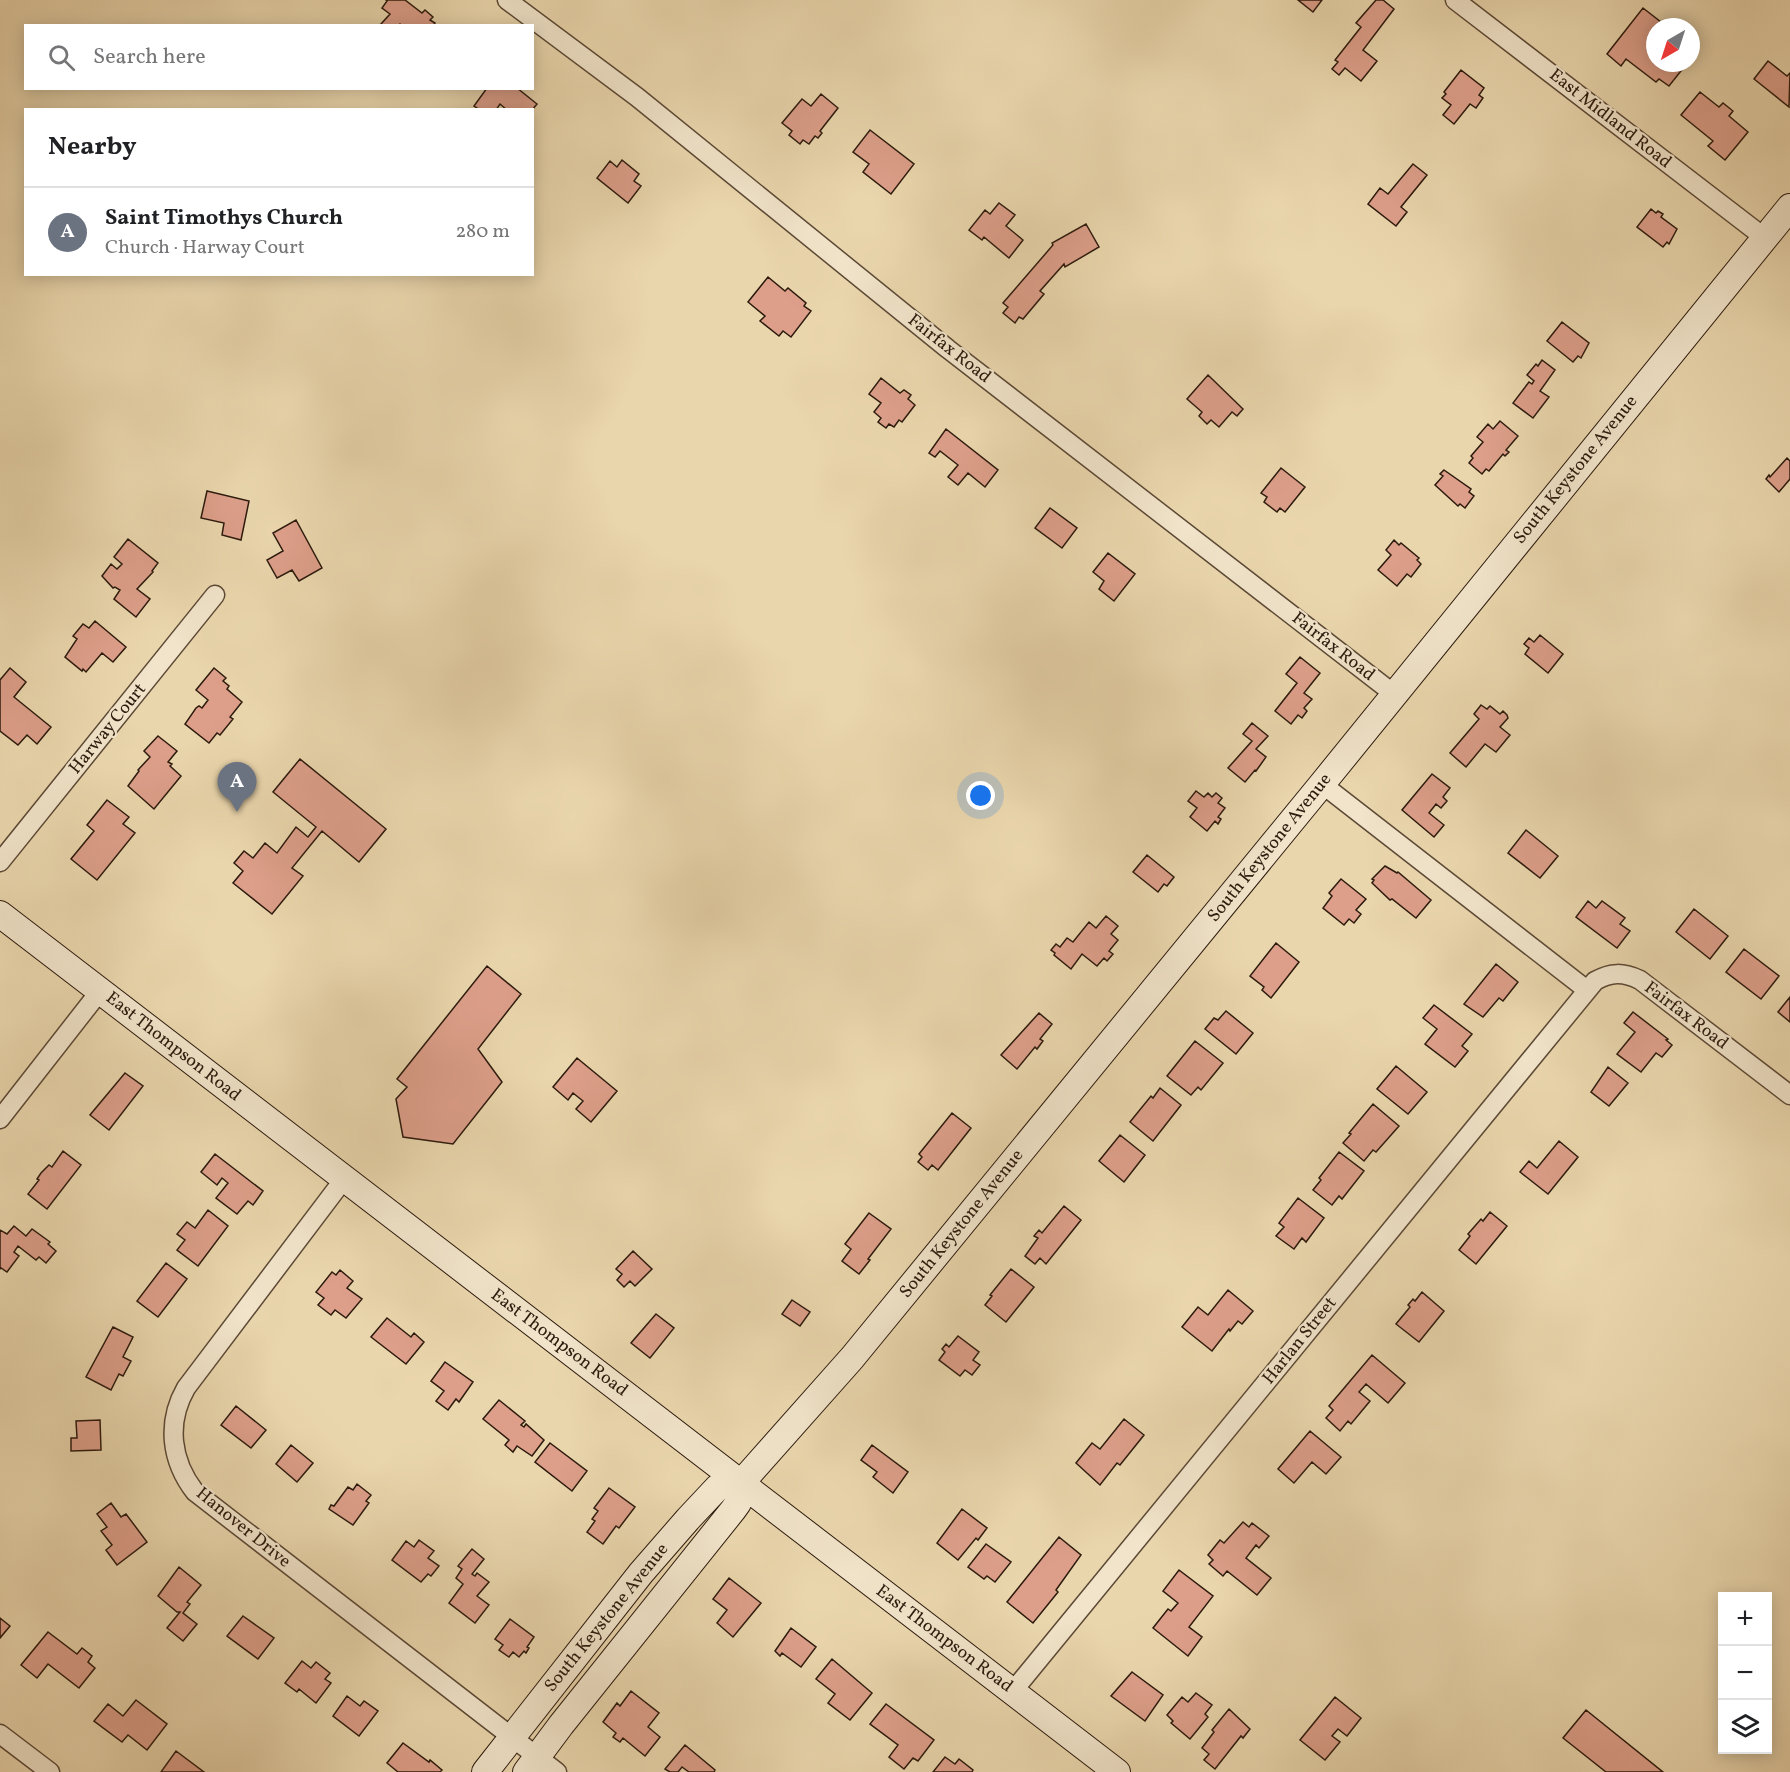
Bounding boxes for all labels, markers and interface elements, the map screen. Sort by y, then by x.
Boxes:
north arrow [1646,18,1700,72]
search box [24,24,534,90]
icon: search [45,41,78,74]
text: Search here [93,42,206,73]
street label: East Midland Road [1544,63,1676,175]
text: Nearby [48,129,137,165]
text: Saint Timothys Church [105,203,343,234]
text: A [60,218,75,246]
text: 280 m [455,218,510,246]
text: Church · Harway Court [105,234,305,262]
street label: Fairfax Road [902,308,996,390]
street label: South Keystone Avenue [1508,390,1644,550]
street label: Fairfax Road [1286,606,1380,688]
street label: Harway Court [63,678,153,780]
pin: A [218,762,256,812]
street label: South Keystone Avenue [1202,768,1338,928]
your location [966,781,995,810]
street label: Fairfax Road [1639,976,1733,1056]
street label: East Thompson Road [100,986,246,1108]
street label: South Keystone Avenue [894,1144,1030,1304]
street label: East Thompson Road [485,1283,633,1403]
street label: Harlan Street [1257,1292,1343,1390]
street label: Hanover Drive [190,1482,296,1574]
street label: South Keystone Avenue [539,1538,675,1698]
street label: East Thompson Road [870,1579,1018,1699]
map controls [1718,1592,1772,1754]
button: + [1718,1592,1772,1646]
button: − [1718,1646,1772,1700]
button: layers [1718,1700,1772,1754]

